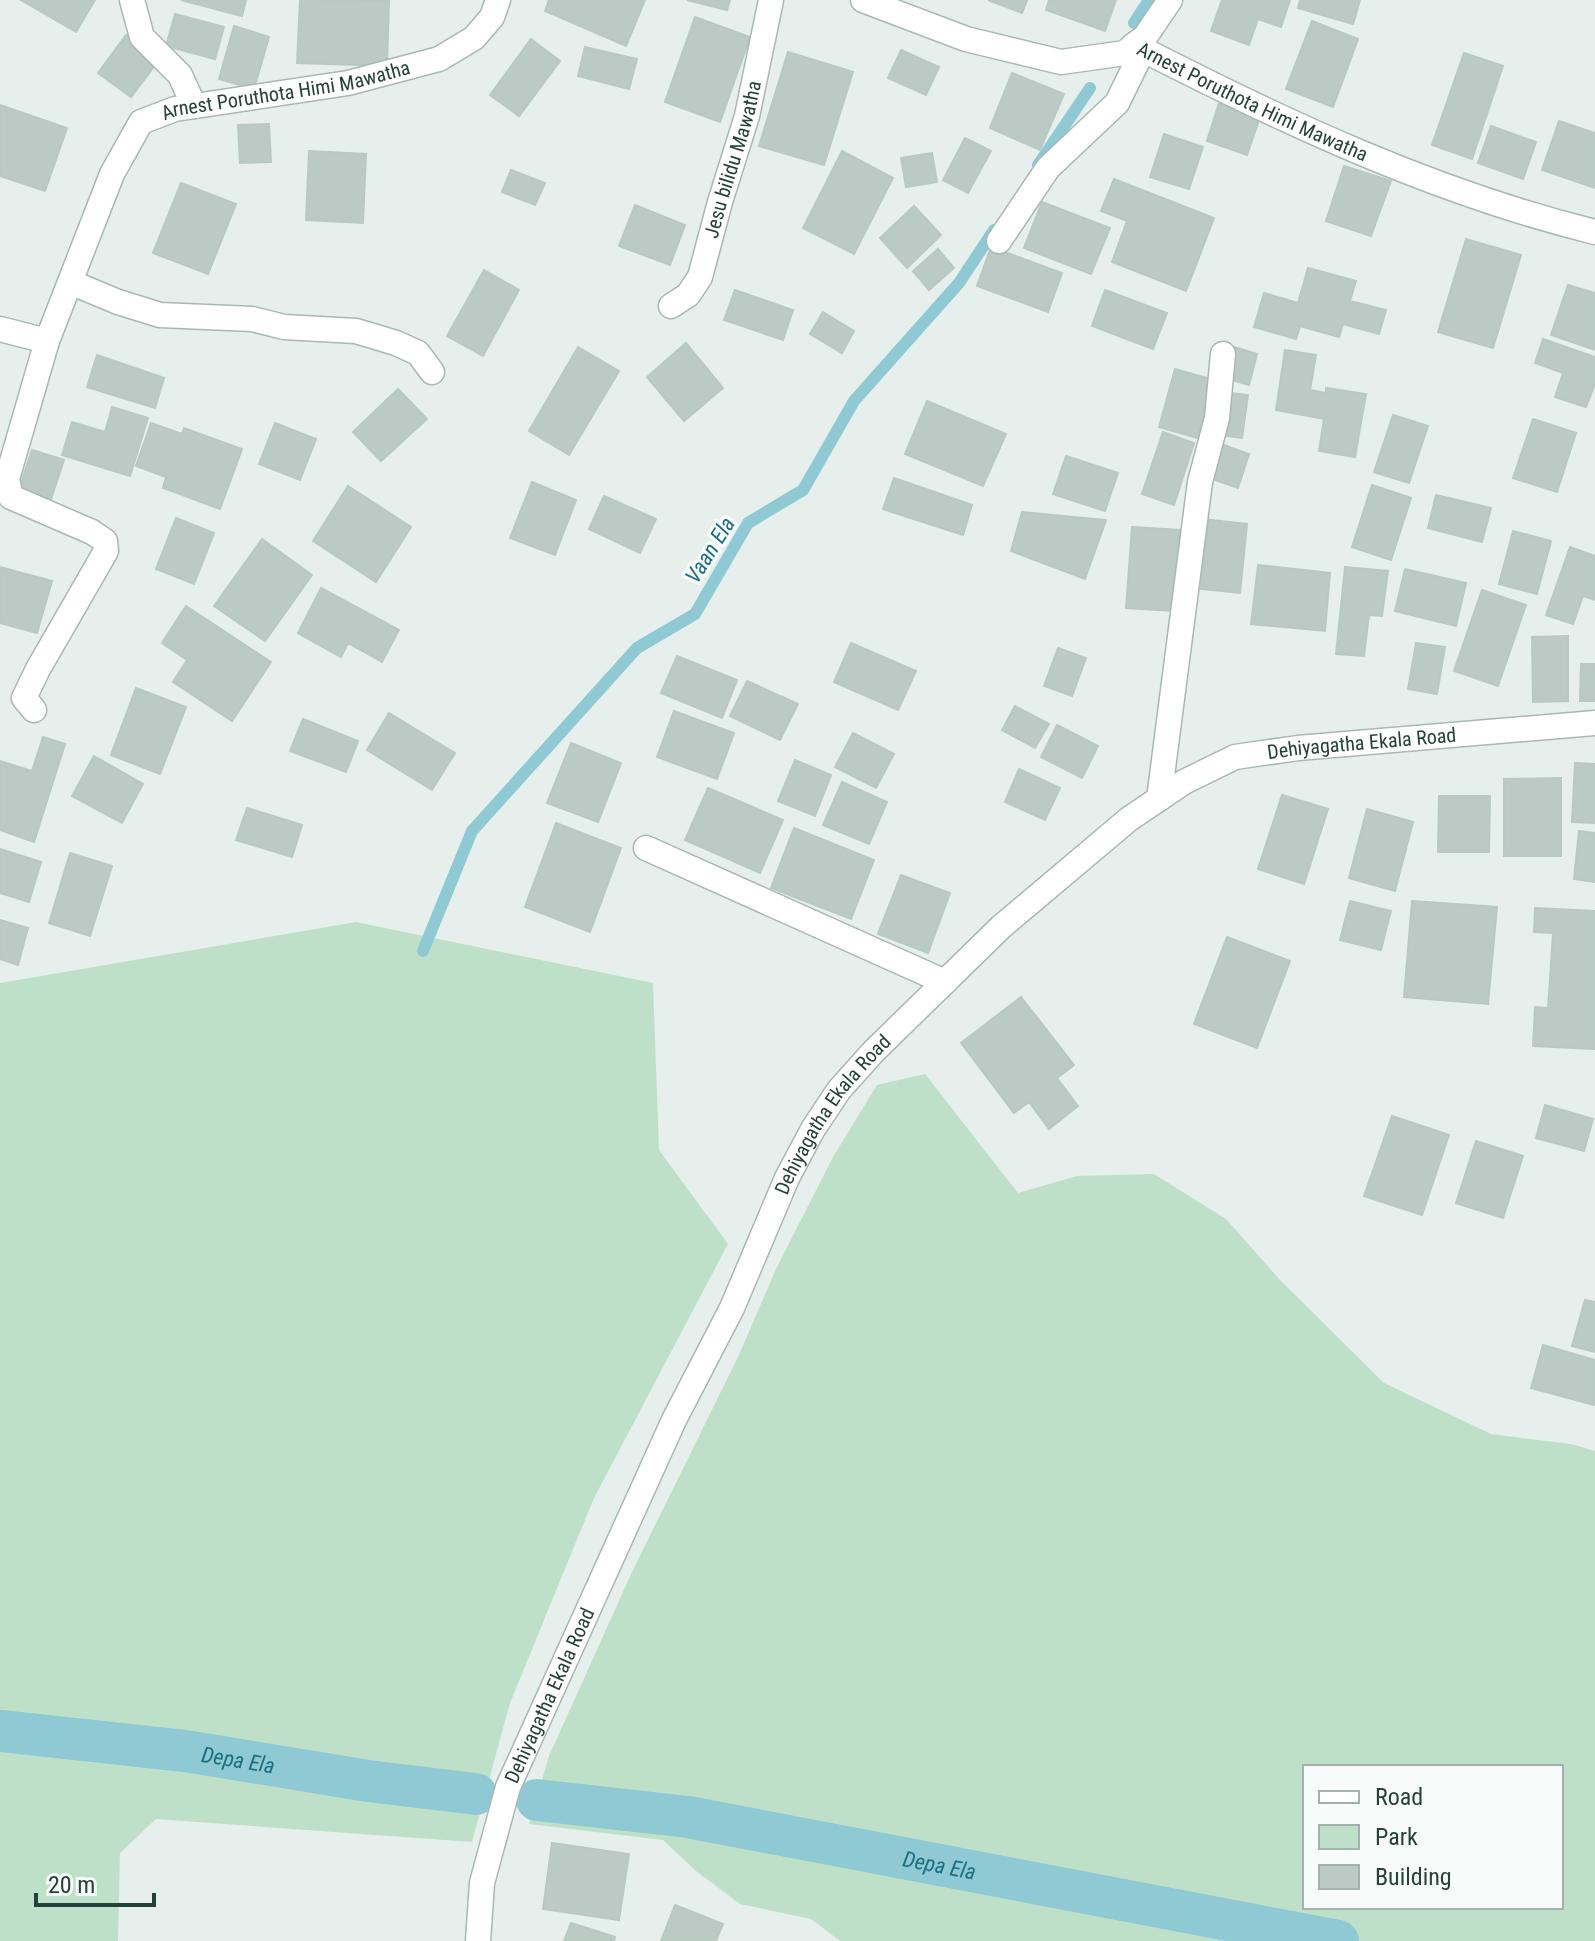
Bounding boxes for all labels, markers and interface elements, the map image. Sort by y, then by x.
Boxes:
street label: Arnest Poruthota Himi Mawatha [1133,37,1372,166]
street label: Arnest Poruthota Himi Mawatha [158,55,413,125]
street label: Jesu bilidu Mawatha [699,79,766,241]
water label: Vaan Ela [680,512,740,588]
street label: Dehiyagatha Ekala Road [1266,723,1457,764]
street label: Dehiyagatha Ekala Road [770,1030,896,1198]
street label: Dehiyagatha Ekala Road [499,1604,599,1787]
water label: Depa Ela [200,1741,277,1778]
legend [1303,1765,1563,1909]
text: Road [1375,1783,1423,1811]
text: Park [1375,1823,1418,1851]
water label: Depa Ela [901,1846,978,1884]
scale bar [36,1857,154,1907]
text: Building [1375,1863,1452,1891]
text: 20 m [48,1871,95,1899]

